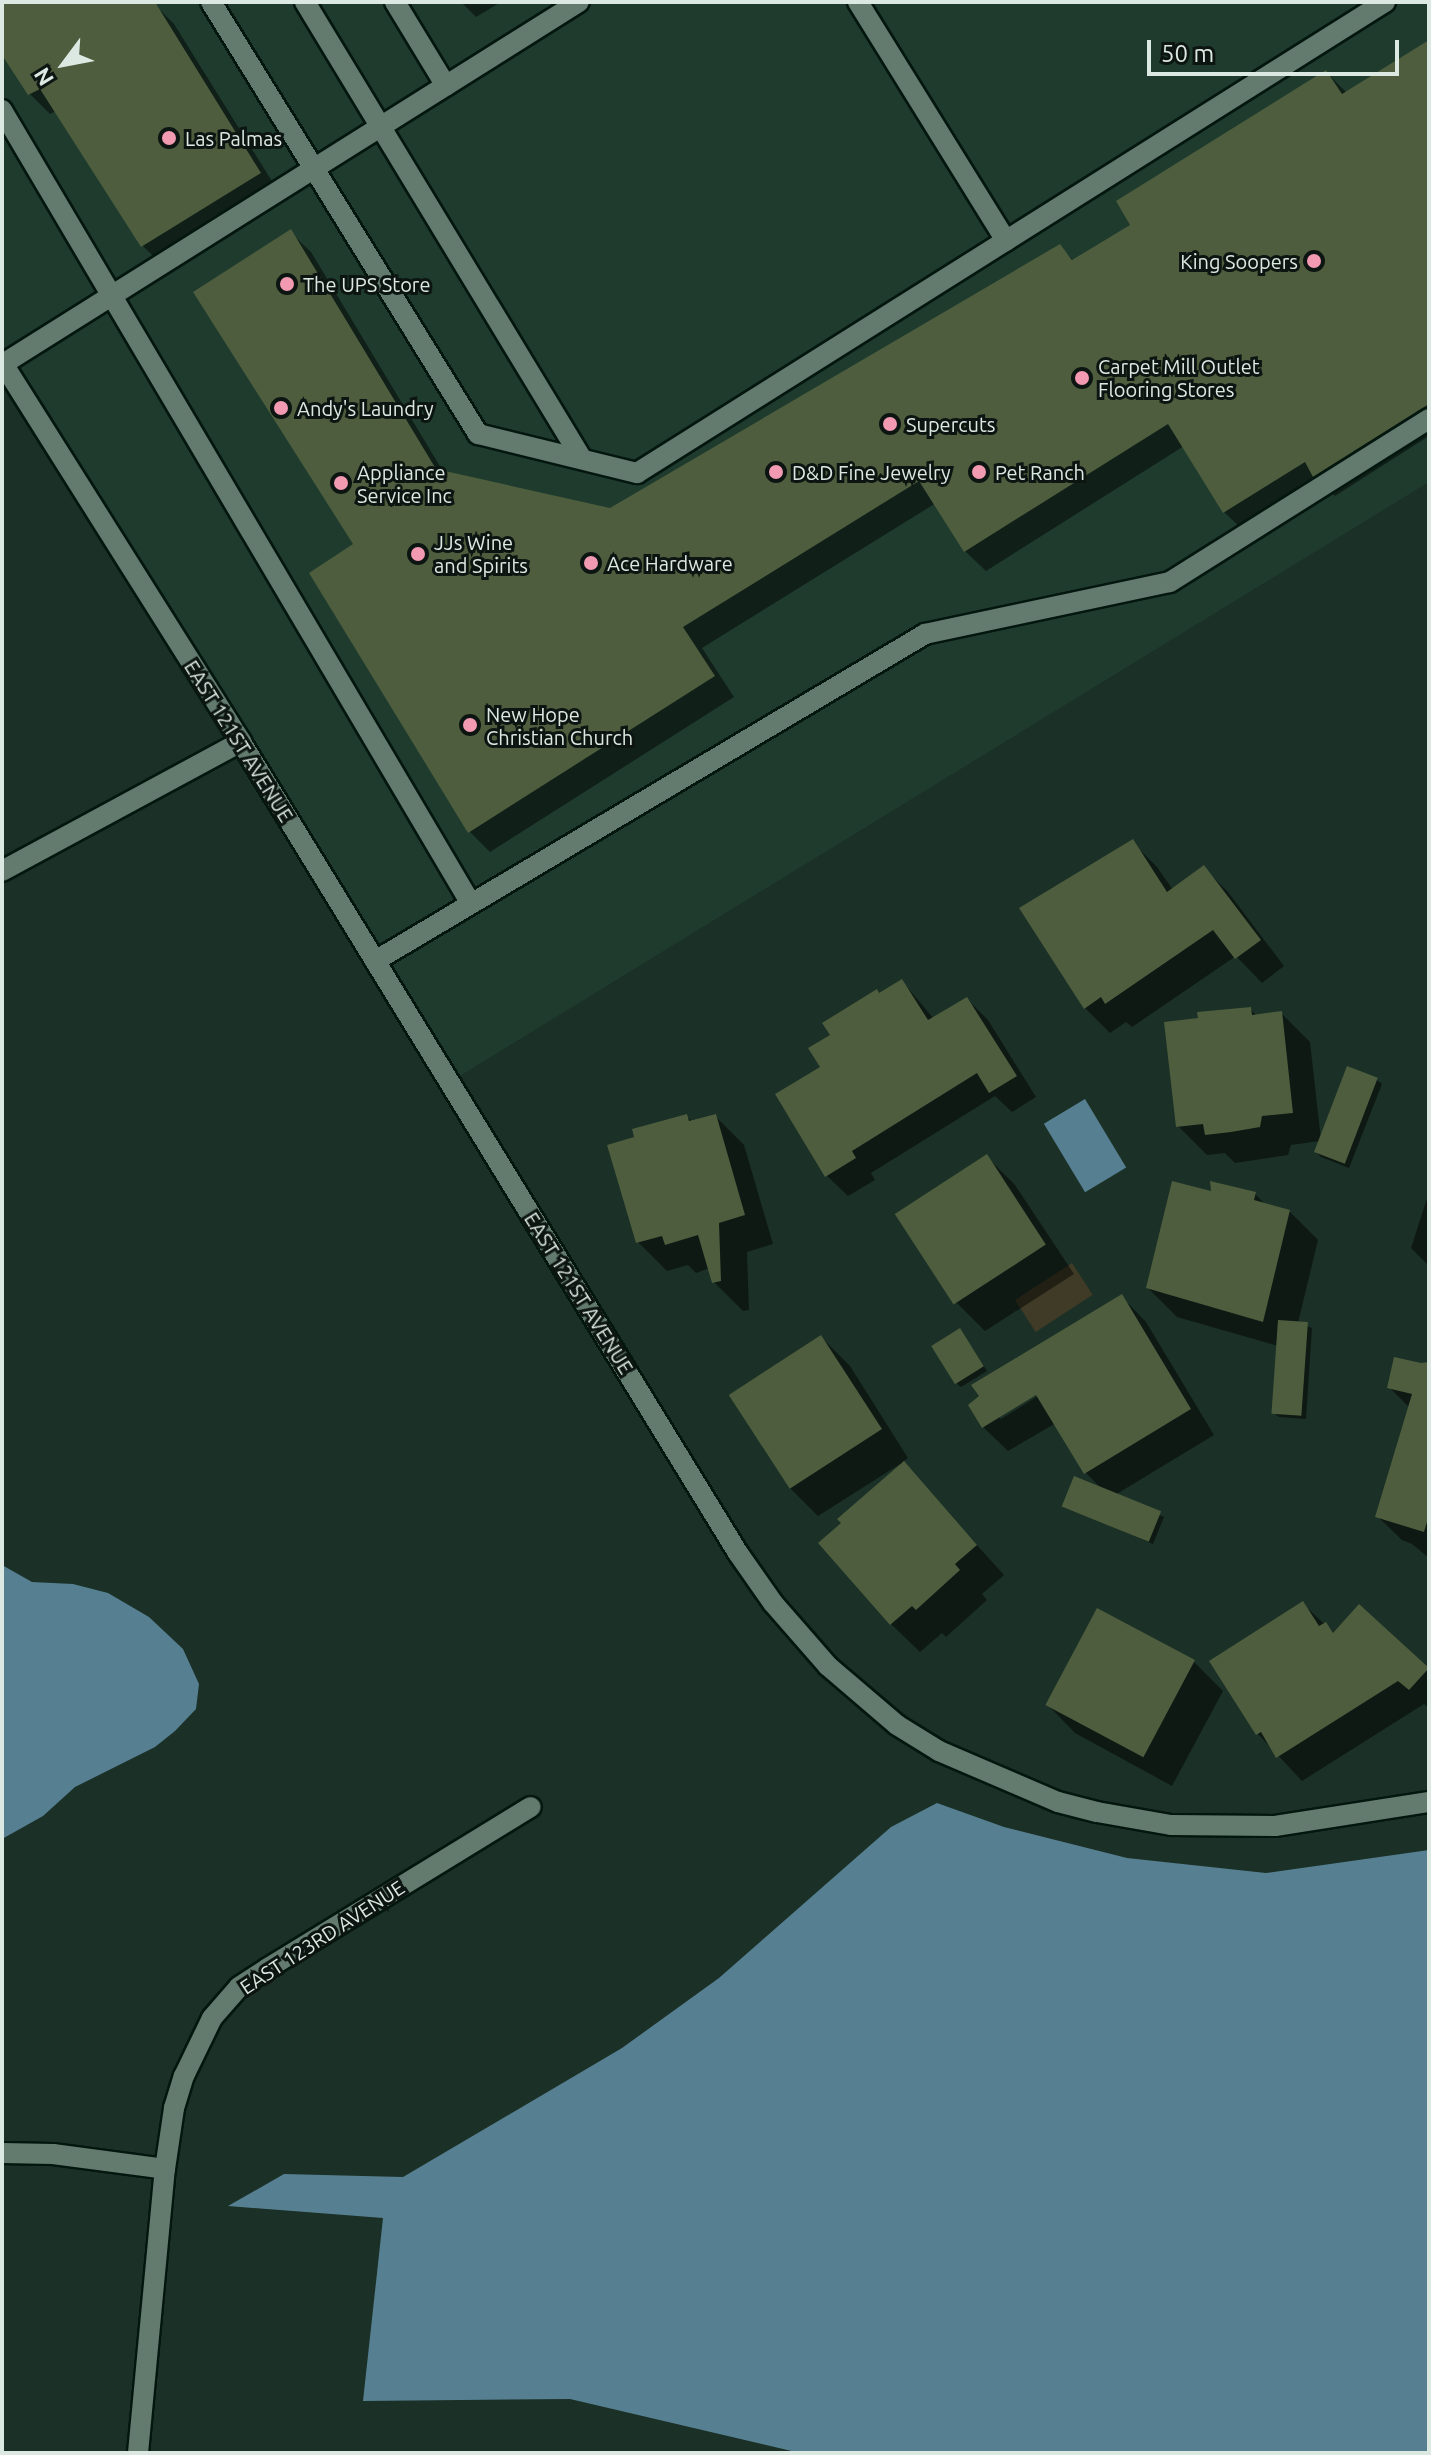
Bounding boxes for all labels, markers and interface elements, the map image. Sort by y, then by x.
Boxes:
north arrow [24,24,104,104]
scale bar [1151,24,1403,74]
text: 50 m [1161,40,1214,67]
text: N [28,63,58,91]
place label: Las Palmas [185,126,282,150]
marker: Las Palmas [160,129,178,147]
place label: King Soopers [1180,249,1298,273]
marker: King Soopers [1305,252,1323,270]
place label: The UPS Store [303,272,430,296]
marker: The UPS Store [278,275,296,293]
place label: Carpet Mill Outlet Flooring Stores [1098,354,1260,401]
marker: Carpet Mill Outlet Flooring Stores [1073,369,1091,387]
place label: Andy's Laundry [297,396,434,420]
marker: Andy's Laundry [272,399,290,417]
place label: Supercuts [906,412,995,436]
marker: Supercuts [881,415,899,433]
place label: Appliance Service Inc [357,460,452,507]
place label: D&D Fine Jewelry [792,460,951,484]
place label: Pet Ranch [995,460,1085,484]
marker: D&D Fine Jewelry [767,463,785,481]
marker: Pet Ranch [970,463,988,481]
marker: Appliance Service Inc [332,474,350,492]
place label: JJs Wine and Spirits [434,530,528,577]
marker: JJs Wine and Spirits [409,545,427,563]
place label: Ace Hardware [607,551,733,575]
marker: Ace Hardware [582,554,600,572]
street label: EAST 121ST AVENUE [180,656,298,826]
place label: New Hope Christian Church [486,702,633,749]
marker: New Hope Christian Church [461,716,479,734]
street label: EAST 121ST AVENUE [520,1208,638,1378]
street label: EAST 123RD AVENUE [235,1875,409,1999]

